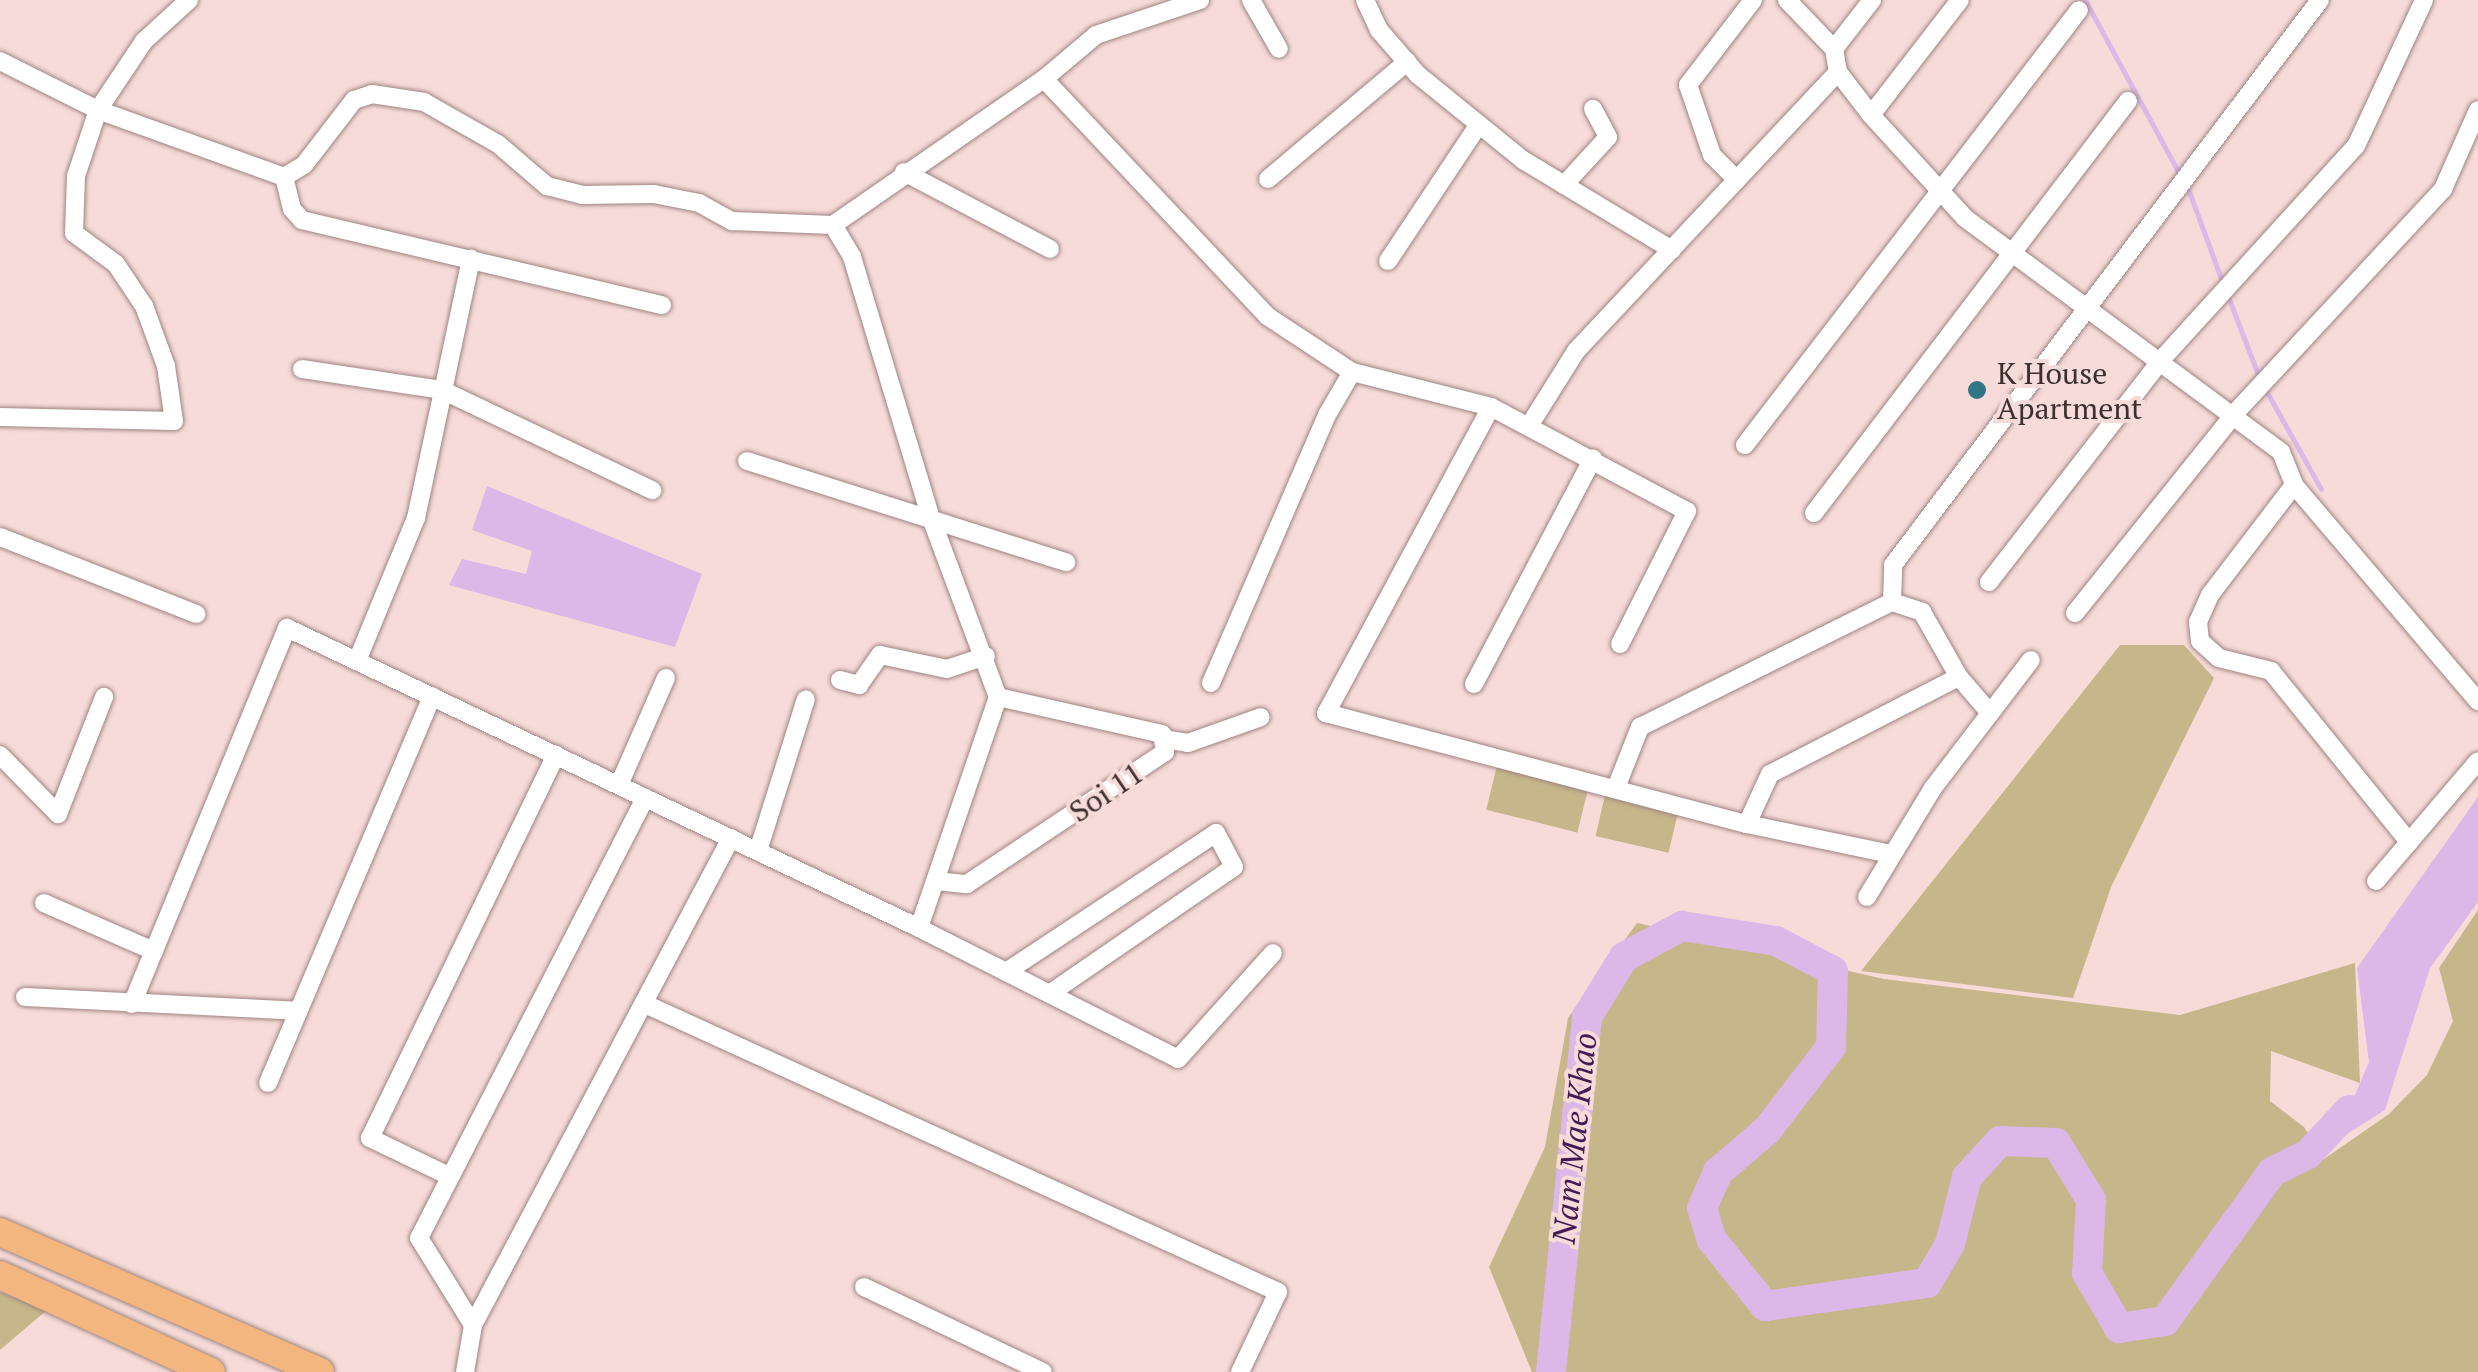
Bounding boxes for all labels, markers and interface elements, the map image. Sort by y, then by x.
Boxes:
place label: K House Apartment [1997,355,2142,426]
marker: K House Apartment [1966,379,1988,401]
street label: Soi 11 [1062,754,1150,830]
water label: Nam Mae Khao [1544,1031,1604,1245]

